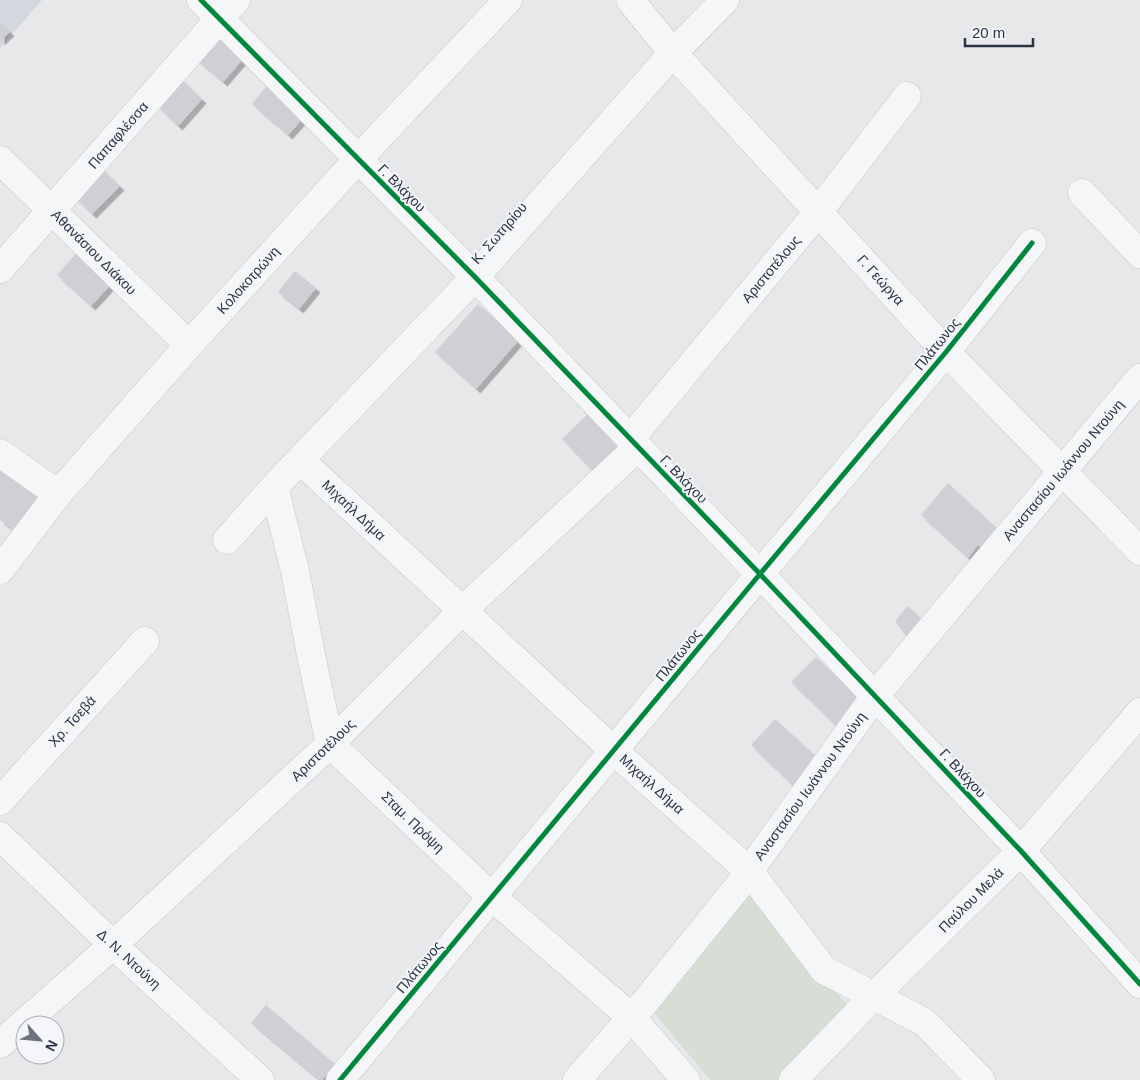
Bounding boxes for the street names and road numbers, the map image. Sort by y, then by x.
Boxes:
street label: Παπαφλέσσα [85,98,151,172]
street label: Γ. Βλάχου [375,161,429,215]
street label: Κ. Σωτηρίου [468,199,530,267]
street label: Αθανάσιου Διάκου [48,206,140,298]
street label: Αριστοτέλους [738,232,804,306]
street label: Κολοκοτρώνη [214,243,282,317]
street label: Γ. Γεώργα [854,252,908,308]
street label: Πλάτωνος [911,314,963,373]
street label: Αναστασίου Ιωάννου Ντούνη [999,396,1127,544]
street label: Γ. Βλάχου [657,452,711,506]
street label: Μιχαήλ Δήμα [319,477,389,543]
street label: Πλάτωνος [652,625,704,684]
street label: Χρ. Τσεβά [45,692,99,750]
street label: Αναστασίου Ιωάννου Ντούνη [751,709,869,863]
street label: Αριστοτέλους [288,715,358,784]
street label: Γ. Βλάχου [936,745,990,801]
street label: Μιχαήλ Δήμα [617,751,687,817]
street label: Σταμ. Πρόψη [378,788,448,856]
street label: Παύλου Μελά [935,864,1007,936]
street label: Δ. Ν. Ντούνη [94,926,164,992]
street label: Πλάτωνος [393,938,445,996]

